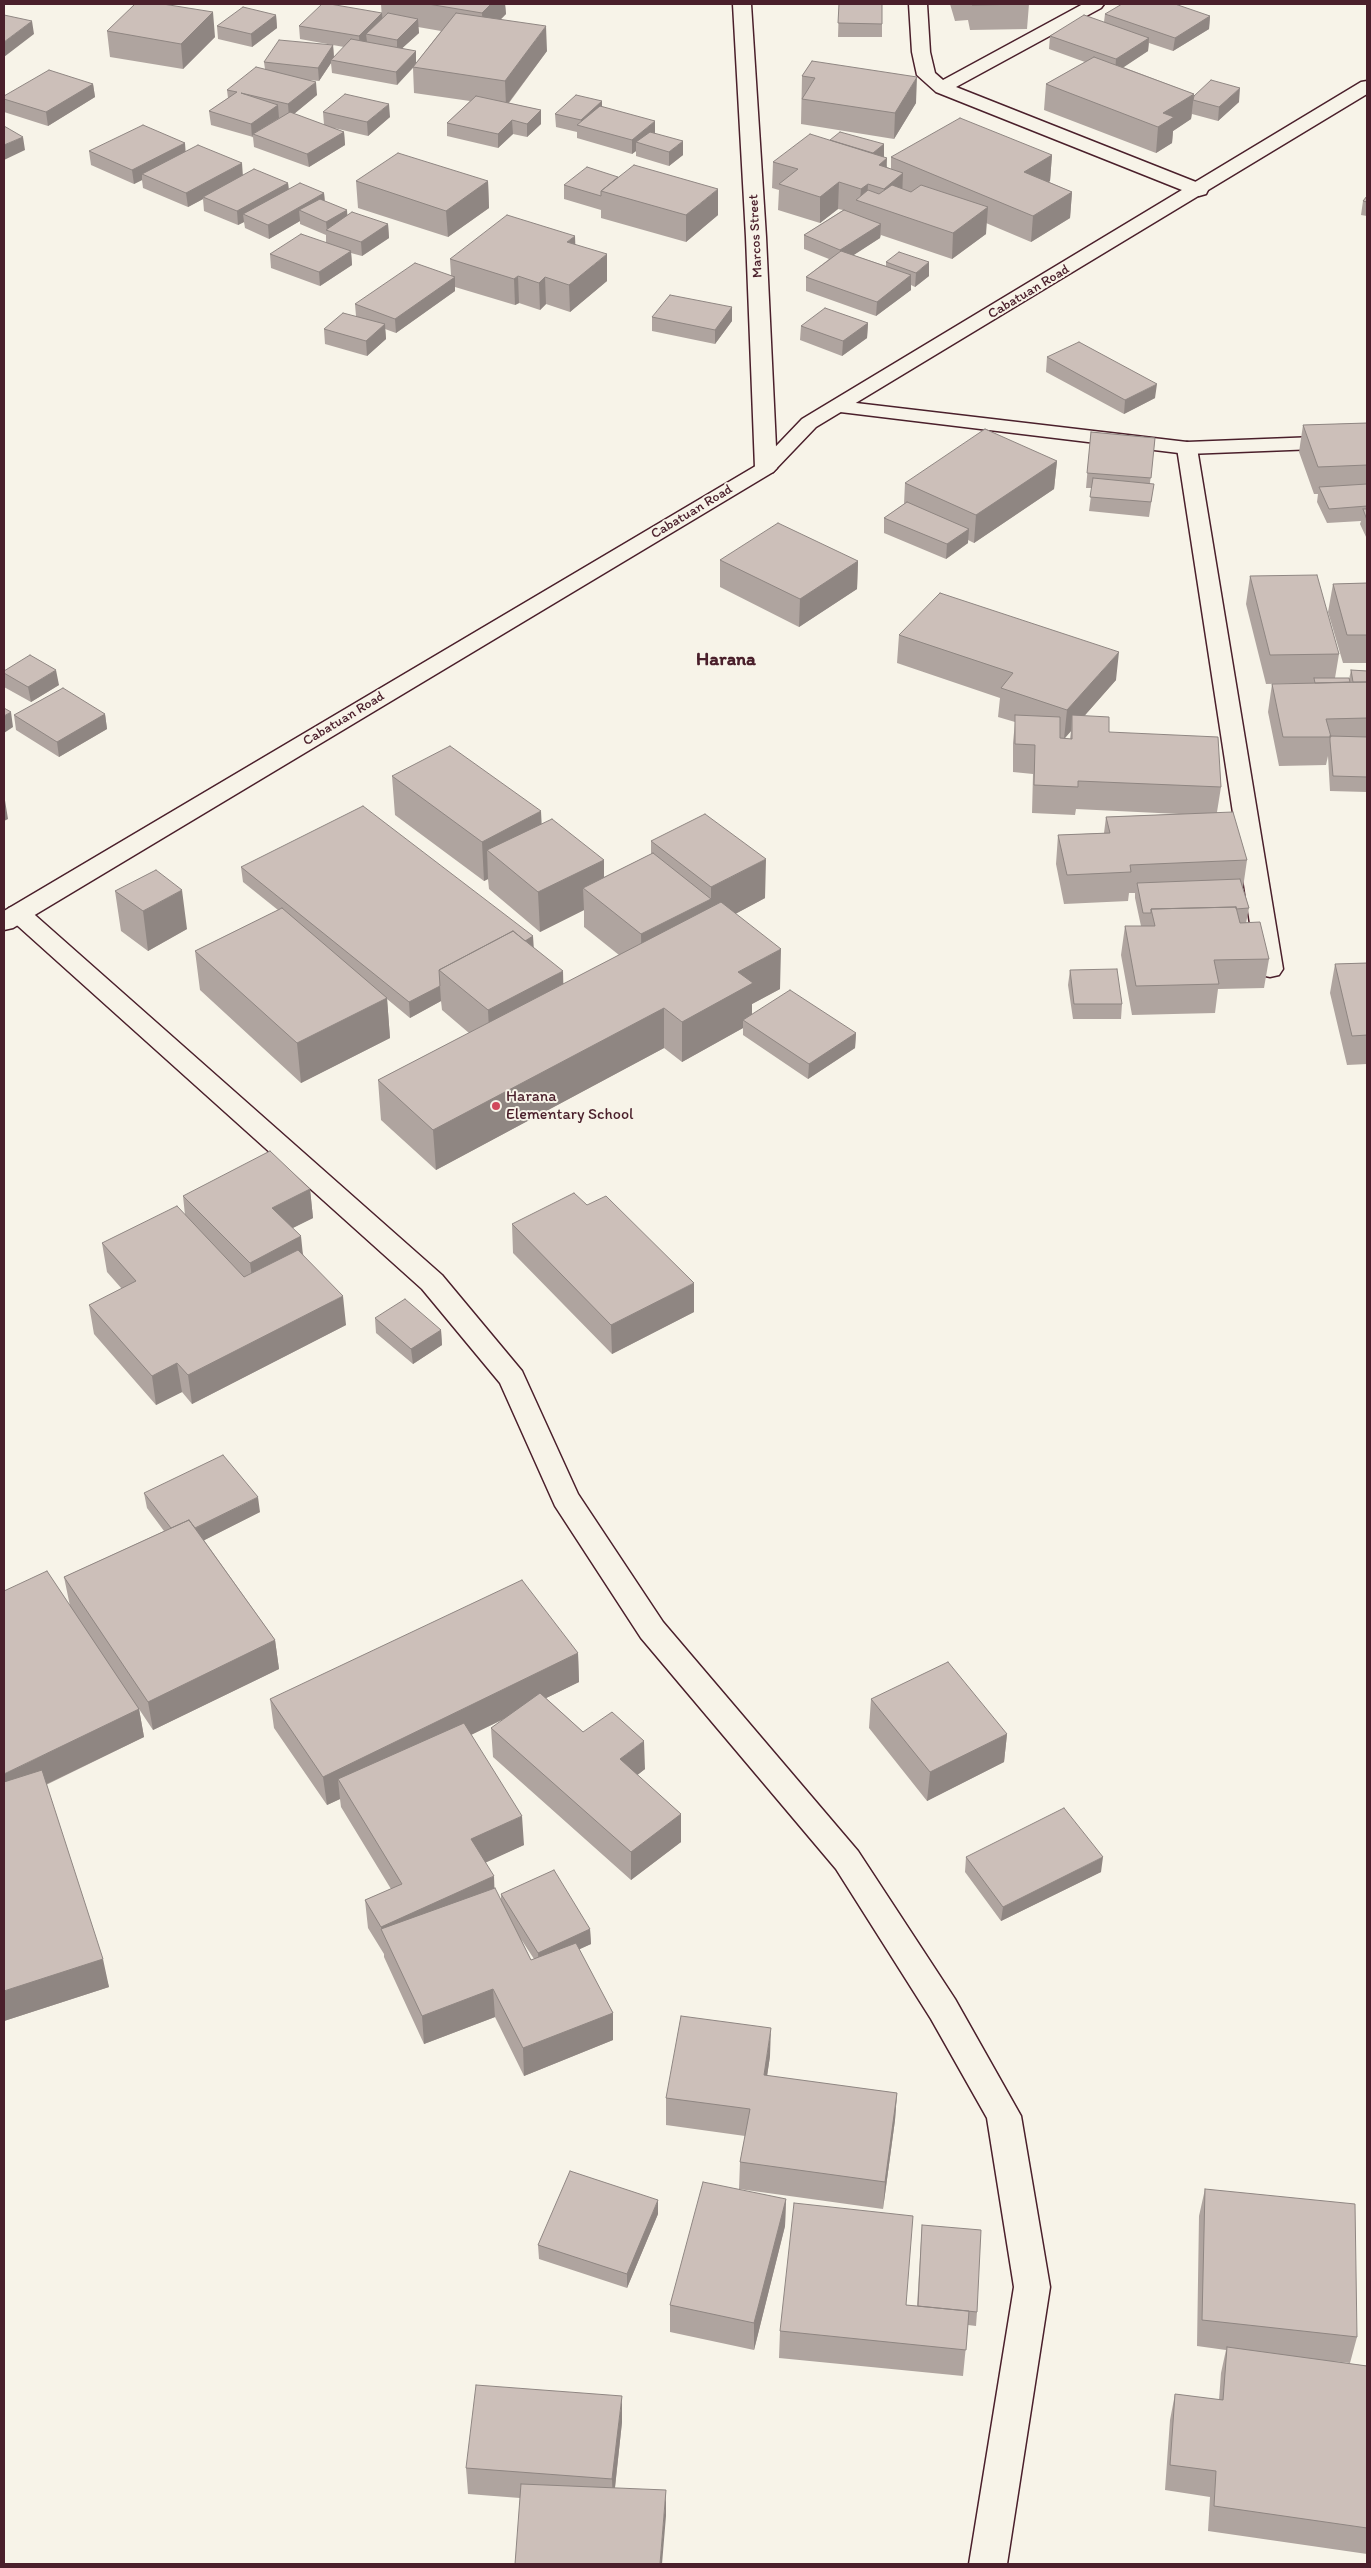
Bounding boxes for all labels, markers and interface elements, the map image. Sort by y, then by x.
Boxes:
street label: Marcos Street [745,194,767,278]
street label: Cabatuan Road [985,261,1073,323]
street label: Cabatuan Road [648,481,736,543]
district label: Harana [696,649,756,671]
street label: Cabatuan Road [300,688,388,750]
place label: Harana Elementary School [506,1087,634,1125]
marker: Harana Elementary School [490,1100,502,1112]

